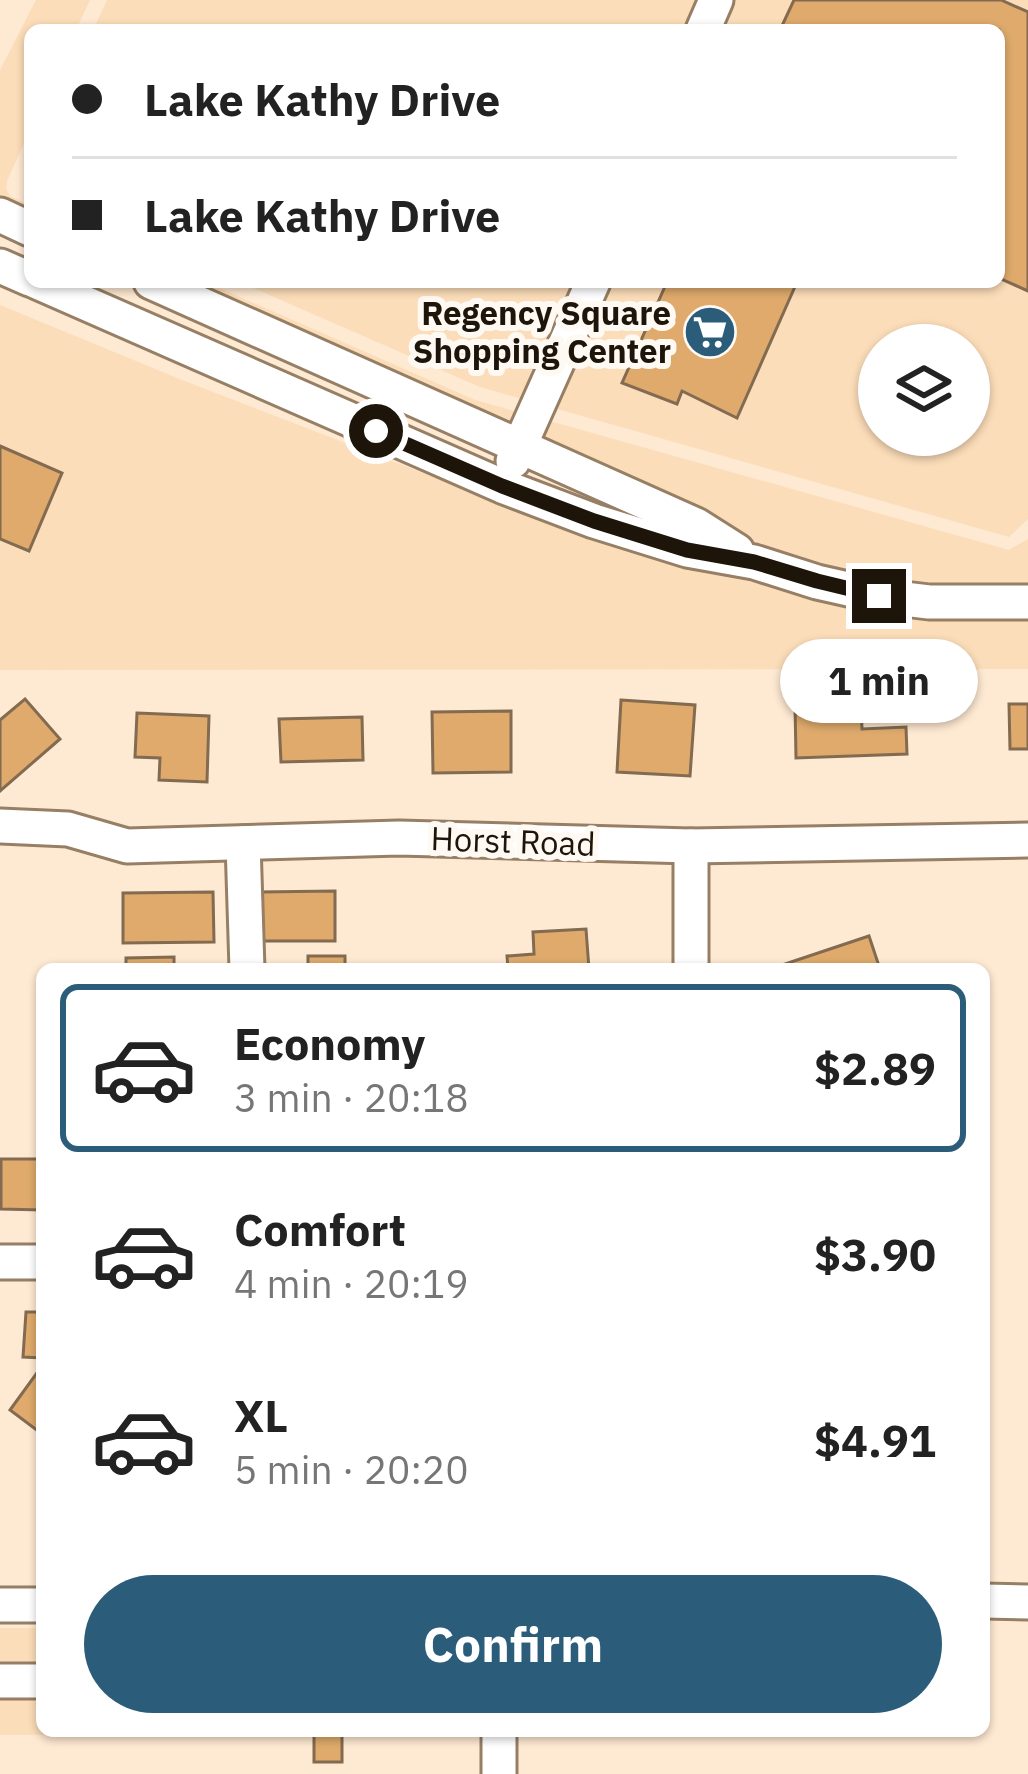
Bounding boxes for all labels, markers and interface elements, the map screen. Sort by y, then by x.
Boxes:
text: Lake Kathy Drive [144,70,500,128]
text: Lake Kathy Drive [144,186,500,244]
place label: Regency Square Shopping Center [413,291,671,372]
supermarket icon: Regency Square Shopping Center [682,304,738,360]
map controls [858,324,990,456]
button: layers [858,324,990,456]
route start [349,404,403,458]
route end [852,569,906,623]
callout: 1 min [780,638,978,722]
text: 1 min [828,655,930,706]
street label: Horst Road [430,816,596,865]
icon: car [90,1014,198,1122]
text: Economy [234,1014,425,1072]
text: $2.89 [814,1039,936,1097]
text: 3 min · 20:18 [234,1072,469,1123]
icon: car [90,1200,198,1308]
text: Comfort [234,1200,406,1258]
text: $3.90 [814,1225,936,1283]
text: 4 min · 20:19 [234,1258,469,1309]
icon: car [90,1386,198,1494]
text: XL [234,1386,288,1444]
text: $4.91 [814,1411,936,1469]
text: 5 min · 20:20 [234,1444,469,1495]
button: Confirm [84,1575,942,1713]

